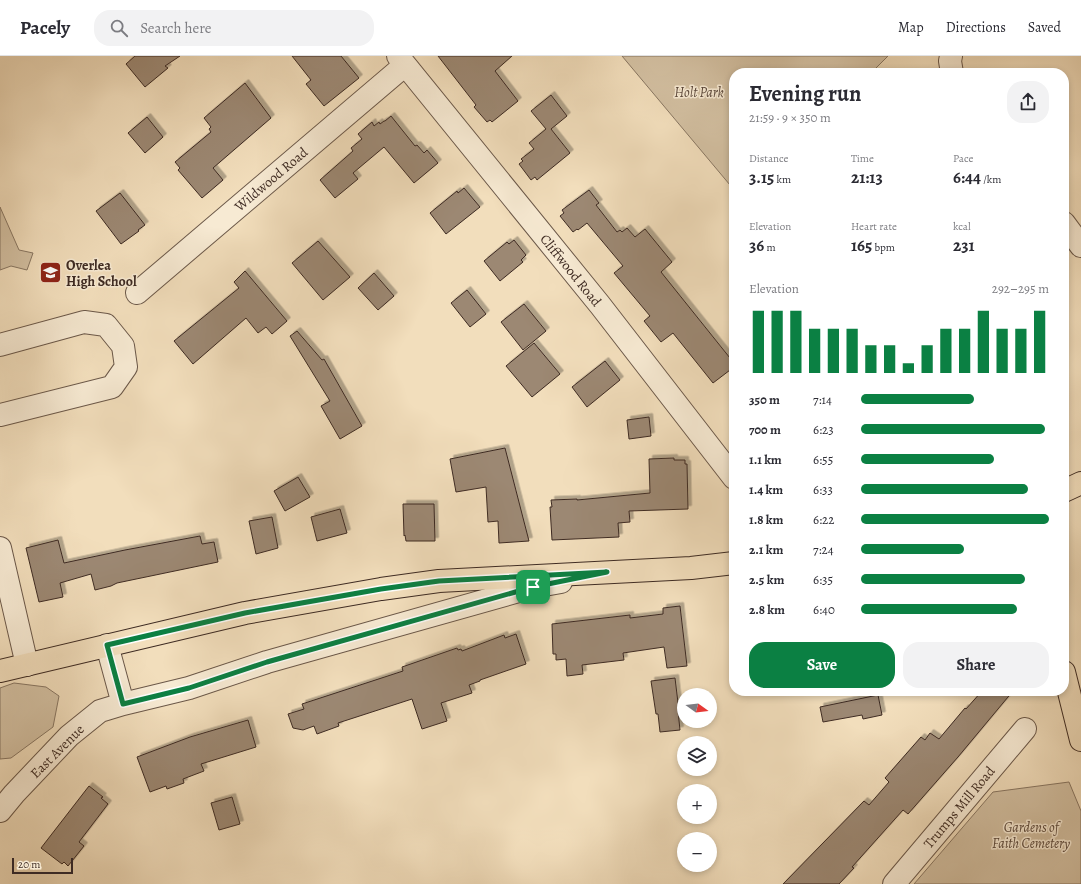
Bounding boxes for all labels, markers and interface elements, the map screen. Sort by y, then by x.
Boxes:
search box [94,10,374,46]
text: Pacely [20,15,70,41]
icon: search [108,17,130,39]
text: Search here [140,18,212,38]
text: Map [898,18,924,37]
text: Directions [946,18,1006,37]
text: Saved [1028,18,1061,37]
text: Evening run [749,79,861,109]
button: share [1007,81,1049,123]
park label: Holt Park [674,83,724,102]
text: 21:59 · 9 × 350 m [749,109,831,126]
street label: Wildwood Road [230,143,312,216]
text: Distance [749,151,788,166]
text: Time [851,151,874,166]
text: Pace [953,151,973,166]
text: 3.15 [749,166,774,189]
text: 21:13 [851,166,883,189]
text: 6:44 [953,166,981,189]
text: km [774,172,791,187]
text: /km [981,172,1001,187]
text: Elevation [749,219,791,234]
text: Heart rate [851,219,897,234]
text: kcal [953,219,971,234]
street label: Cliffwood Road [536,230,606,311]
text: 36 [749,234,764,257]
text: 165 [851,234,872,257]
text: 231 [953,234,975,257]
text: m [764,240,776,255]
text: bpm [872,240,895,255]
place label: Overlea High School [66,256,137,291]
school or university icon: Overlea High School [37,260,63,286]
text: Elevation [749,280,799,297]
text: 292–295 m [992,280,1049,297]
text: 350 m [749,391,780,408]
text: 7:14 [813,391,832,408]
text: 700 m [749,421,781,438]
text: 6:23 [813,421,834,438]
text: 1.1 km [749,451,782,468]
text: 6:55 [813,451,833,468]
text: 1.4 km [749,481,783,498]
text: 6:33 [813,481,833,498]
text: 1.8 km [749,511,783,528]
text: 6:22 [813,511,834,528]
text: 2.1 km [749,541,783,558]
text: 7:24 [813,541,834,558]
pin [516,570,550,604]
text: 2.5 km [749,571,784,588]
text: 6:35 [813,571,833,588]
icon: arrive [522,576,544,598]
text: 2.8 km [749,601,785,618]
text: 6:40 [813,601,835,618]
button: Save [749,642,895,688]
button: Share [903,642,1049,688]
north arrow [677,688,717,728]
map controls [677,688,717,872]
street label: East Avenue [26,720,89,783]
button: layers [677,736,717,776]
street label: Trumps Mill Road [919,762,1000,853]
button: + [677,784,717,824]
park label: Gardens of Faith Cemetery [992,818,1070,853]
button: − [677,832,717,872]
scale bar [12,856,73,875]
text: 20 m [18,857,40,872]

